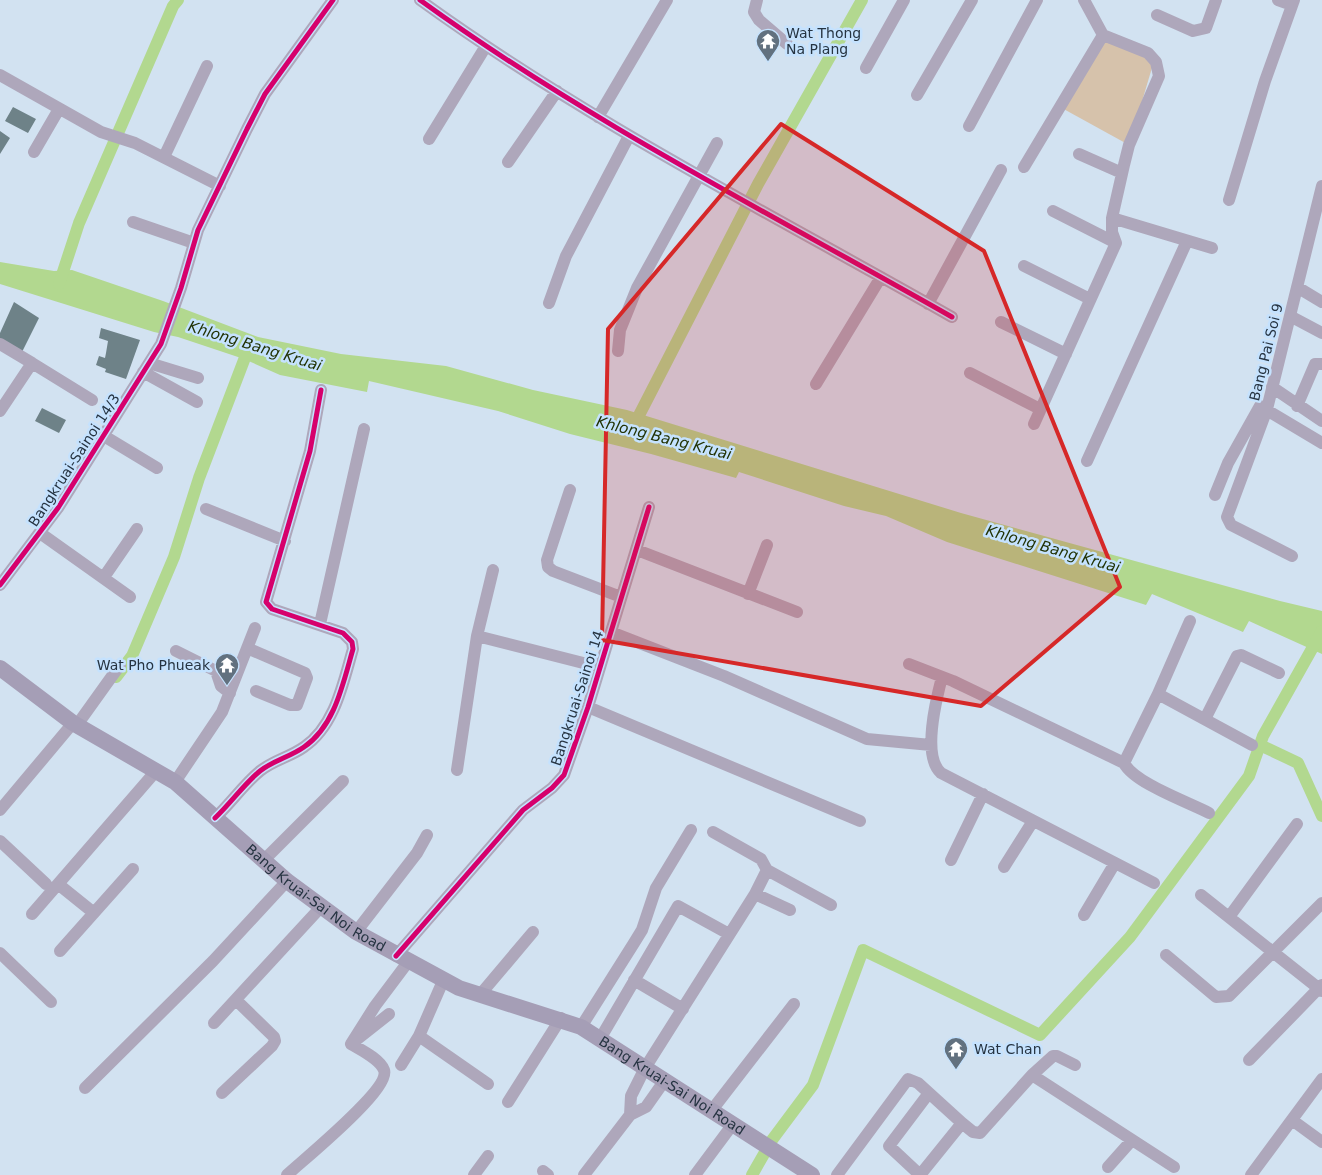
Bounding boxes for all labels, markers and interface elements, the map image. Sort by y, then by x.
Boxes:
place label: Wat Thong Na Plang [786,25,861,57]
temple icon: Wat Thong Na Plang [755,28,781,62]
street label: Bang Pai Soi 9 [1246,302,1286,402]
water label: Khlong Bang Kruai [186,317,325,375]
street label: Bangkruai-Sainoi 14/3 [25,391,123,529]
water label: Khlong Bang Kruai [595,412,734,464]
water label: Khlong Bang Kruai [984,521,1123,577]
street label: Bangkruai-Sainoi 14 [548,628,606,768]
temple icon: Wat Pho Phueak [214,652,240,686]
place label: Wat Pho Phueak [97,657,211,673]
street label: Bang Kruai-Sai Noi Road [243,841,388,955]
street label: Bang Kruai-Sai Noi Road [596,1033,748,1138]
temple icon: Wat Chan [943,1036,969,1070]
place label: Wat Chan [974,1041,1042,1057]

